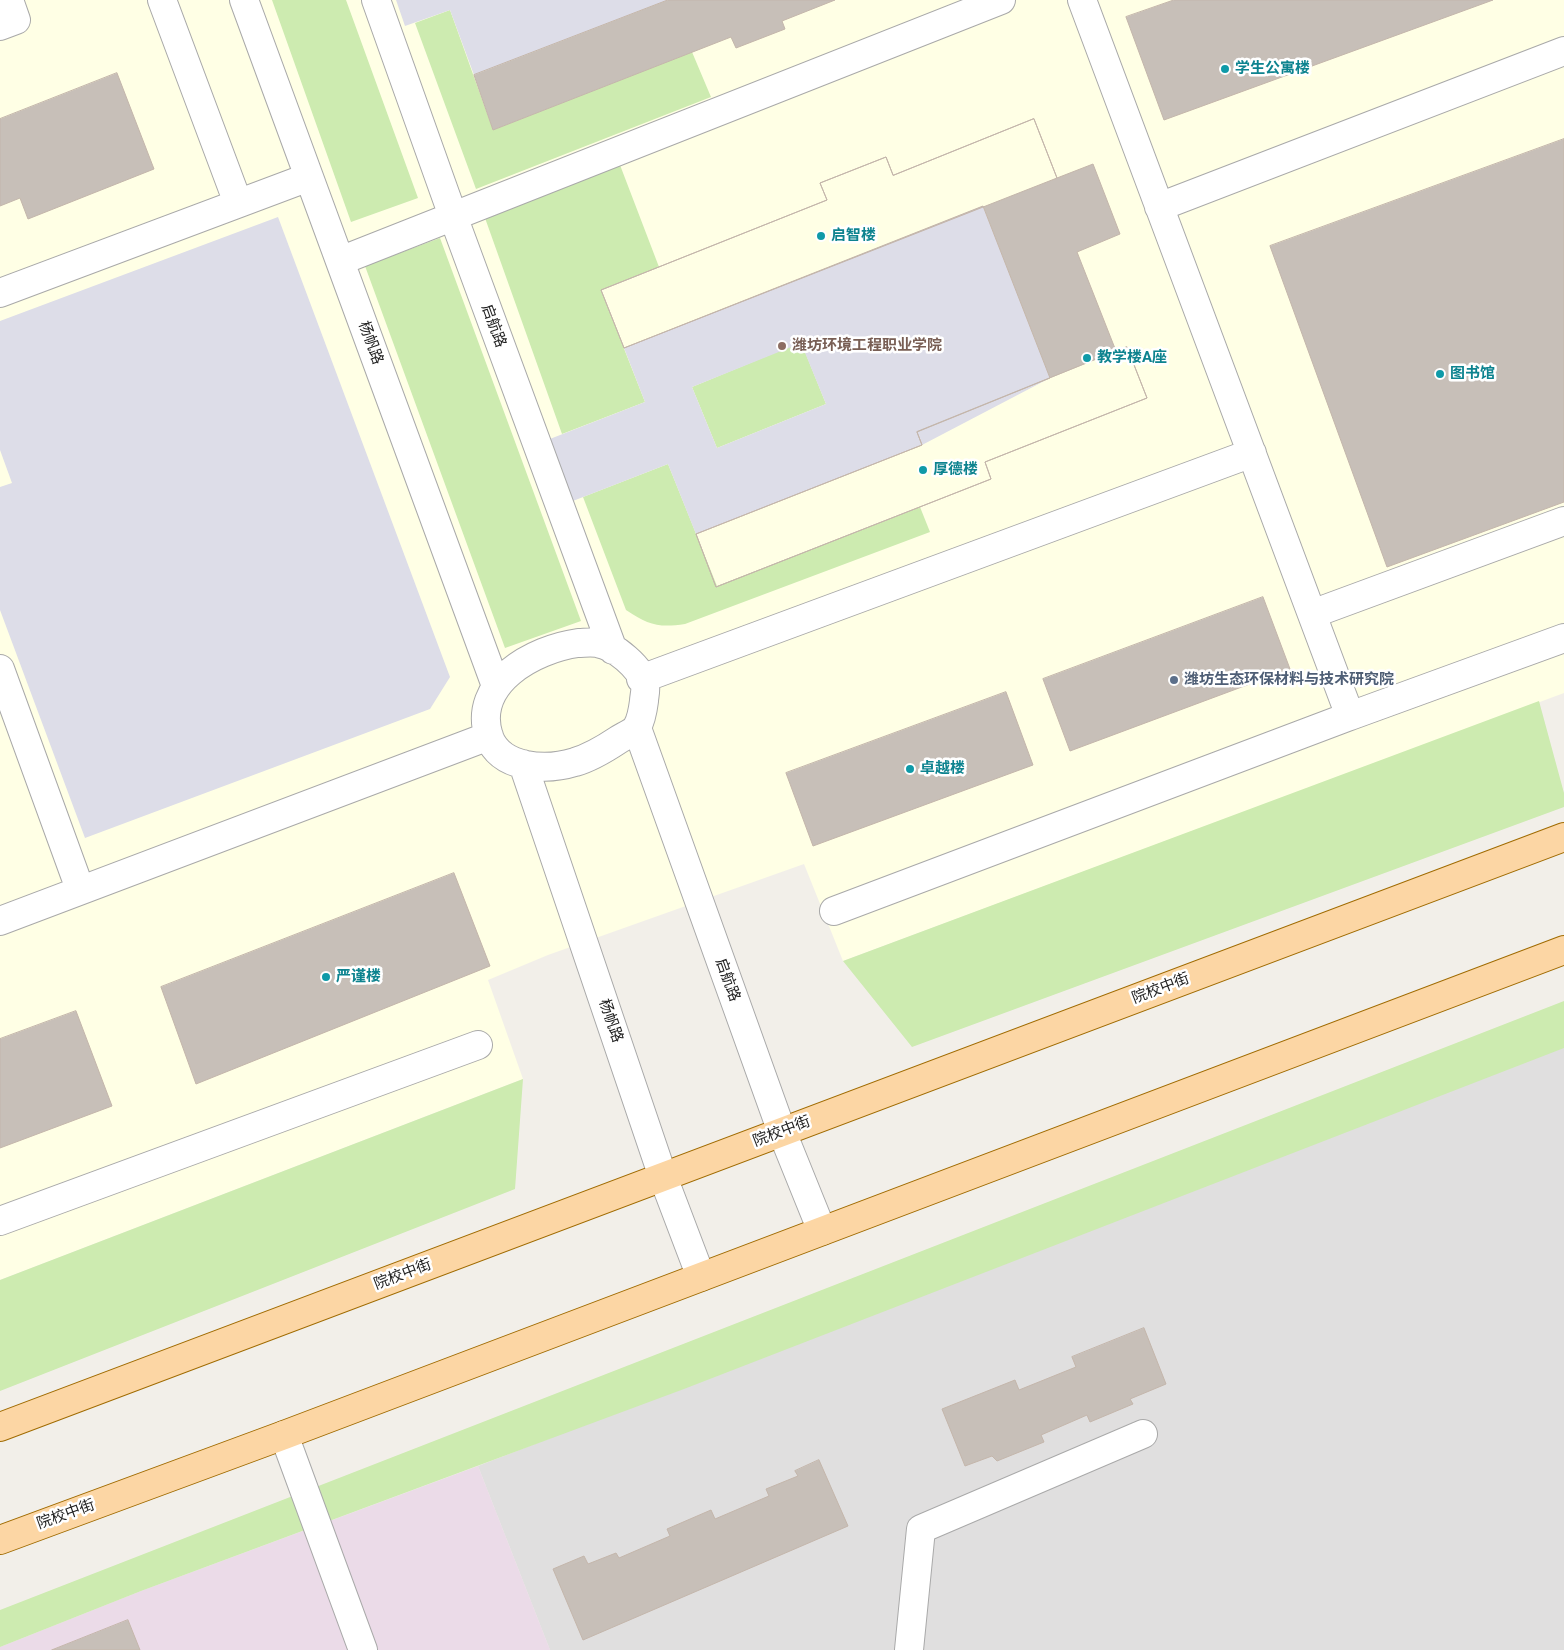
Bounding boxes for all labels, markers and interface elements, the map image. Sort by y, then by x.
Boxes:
place label: 学生公寓楼 [1235,60,1310,78]
marker: 学生公寓楼 [1219,63,1231,75]
place label: 启智楼 [831,227,876,245]
marker: 启智楼 [815,230,827,242]
street label: 启航路 [477,302,509,350]
street label: 杨帆路 [354,319,386,367]
place label: 潍坊环境工程职业学院 [792,337,942,355]
marker: 潍坊环境工程职业学院 [776,340,788,352]
place label: 教学楼A座 [1097,349,1167,367]
marker: 教学楼A座 [1081,352,1093,364]
place label: 图书馆 [1450,365,1495,383]
marker: 图书馆 [1434,368,1446,380]
place label: 厚德楼 [933,461,978,479]
marker: 厚德楼 [917,464,929,476]
place label: 潍坊生态环保材料与技术研究院 [1184,671,1394,689]
marker: 潍坊生态环保材料与技术研究院 [1168,674,1180,686]
place label: 卓越楼 [920,760,965,778]
marker: 卓越楼 [904,763,916,775]
street label: 启航路 [711,956,743,1004]
place label: 严谨楼 [336,968,381,986]
street label: 院校中街 [1130,970,1192,1008]
marker: 严谨楼 [320,971,332,983]
street label: 杨帆路 [594,997,626,1045]
street label: 院校中街 [751,1113,813,1151]
street label: 院校中街 [372,1256,434,1294]
street label: 院校中街 [35,1496,97,1534]

